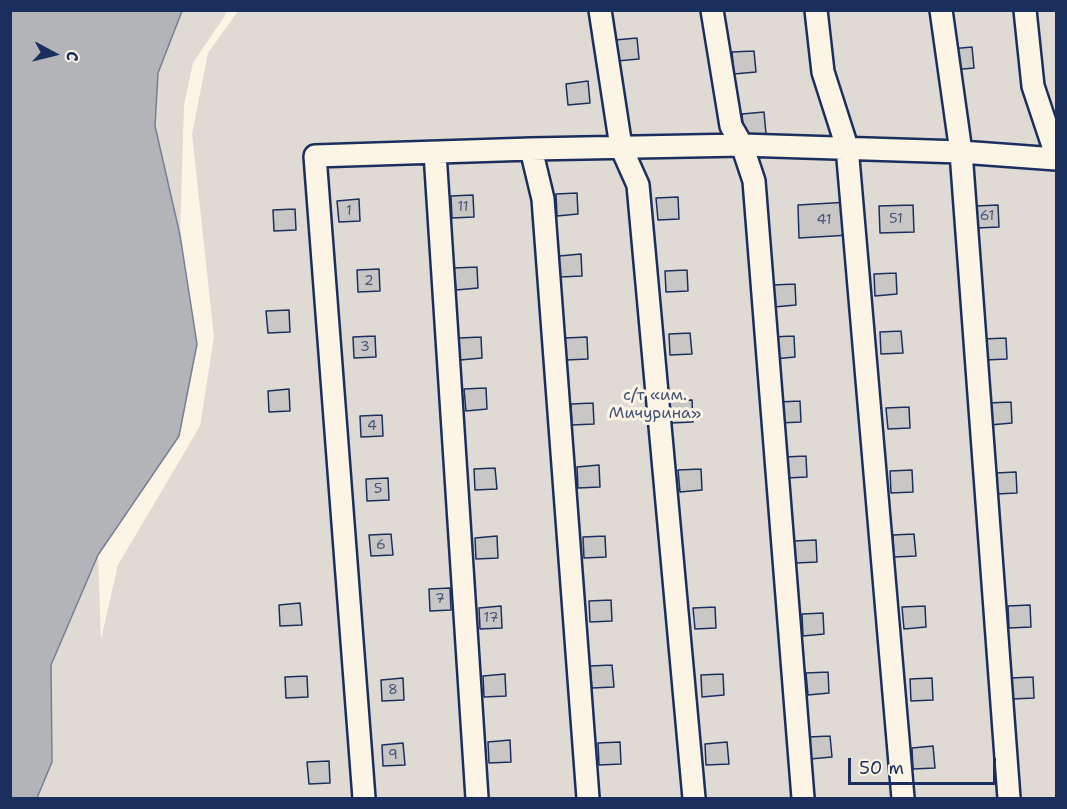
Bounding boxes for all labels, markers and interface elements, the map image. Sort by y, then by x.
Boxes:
north arrow [24,24,84,84]
text: С [61,50,83,62]
house number: 11 [457,199,469,215]
house number: 1 [346,203,352,219]
house number: 61 [980,208,994,224]
house number: 51 [889,211,903,227]
house number: 41 [817,212,831,228]
house number: 2 [364,273,374,289]
house number: 3 [360,339,370,355]
park label: с/т «им. Мичурина» [609,386,701,424]
house number: 4 [367,418,377,434]
house number: 5 [374,481,382,497]
house number: 6 [376,537,386,553]
house number: 7 [435,591,445,607]
house number: 17 [484,610,498,626]
house number: 8 [388,682,398,698]
scale bar [851,746,1000,784]
house number: 9 [388,747,398,763]
text: 50 m [859,756,904,780]

